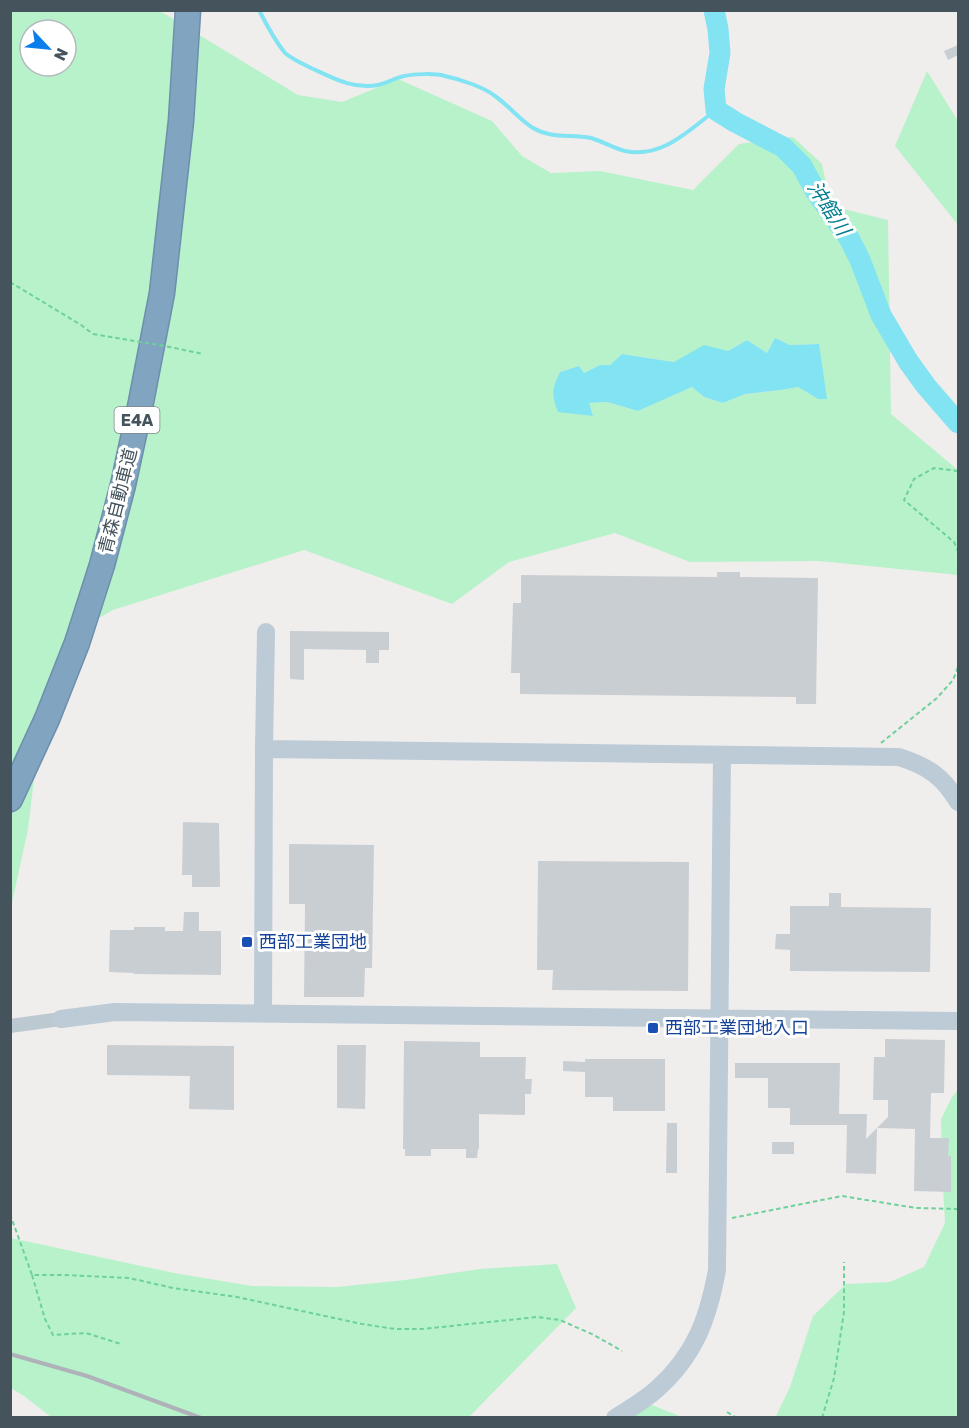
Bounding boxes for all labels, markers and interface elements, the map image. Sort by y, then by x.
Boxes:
north arrow [18,18,78,78]
text: N [50,45,72,64]
water label: 沖館川 [803,176,856,241]
road number: E4A [114,407,160,433]
street label: 青森自動車道 [94,446,142,556]
place label: 西部工業団地 [259,931,367,953]
marker: 西部工業団地 [240,935,254,949]
place label: 西部工業団地入口 [665,1017,809,1039]
marker: 西部工業団地入口 [646,1021,660,1035]

